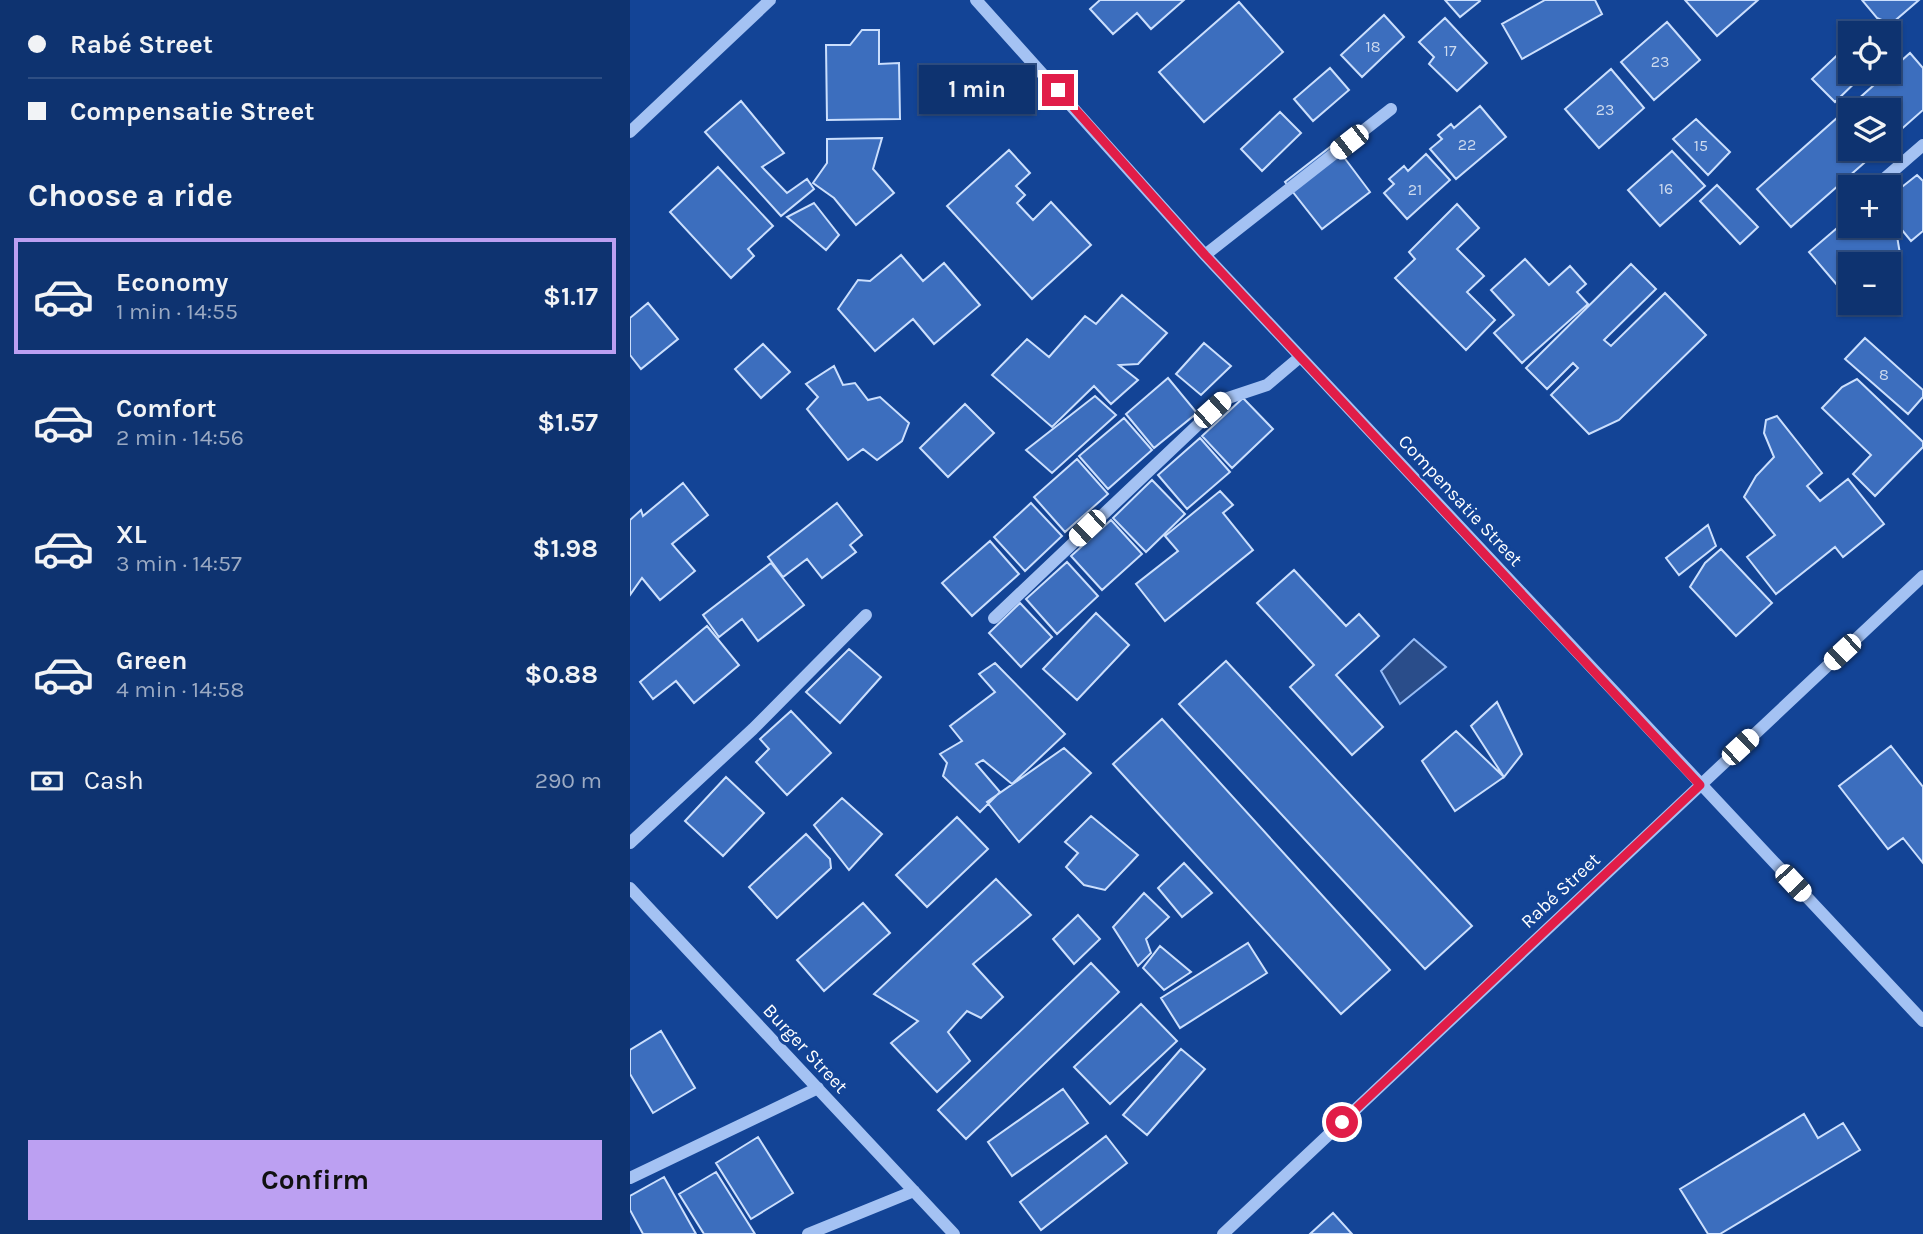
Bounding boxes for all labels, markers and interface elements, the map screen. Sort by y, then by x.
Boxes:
map controls [1838,21,1901,315]
button: locate [1838,21,1901,84]
text: Rabé Street [70,29,213,60]
house number: 18 [1365,37,1381,56]
house number: 17 [1444,41,1457,60]
house number: 23 [1651,52,1669,71]
callout: 1 min [918,66,1034,114]
route end [1042,74,1074,106]
text: 1 min [948,76,1006,103]
text: Compensatie Street [70,96,315,127]
button: layers [1838,98,1901,161]
house number: 23 [1596,100,1614,119]
car [1326,121,1373,163]
house number: 22 [1458,135,1476,154]
house number: 15 [1694,136,1708,155]
button: + [1838,175,1901,238]
text: Choose a ride [28,177,233,214]
house number: 16 [1659,179,1673,198]
house number: 21 [1408,180,1422,199]
button: − [1838,252,1901,315]
icon: car [32,265,95,328]
text: Economy [116,267,228,298]
text: $1.17 [543,281,598,312]
text: 1 min · 14:55 [116,298,238,325]
house number: 8 [1879,365,1889,384]
car [1190,388,1235,432]
icon: car [32,391,95,454]
text: Comfort [116,393,217,424]
text: $1.57 [537,407,598,438]
text: 2 min · 14:56 [116,424,244,451]
street label: Compensatie Street [1394,430,1527,571]
car [1065,506,1110,550]
icon: car [32,517,95,580]
text: XL [116,519,147,550]
text: $1.98 [533,533,598,564]
text: 3 min · 14:57 [116,550,242,577]
car [1820,630,1865,674]
icon: car [32,643,95,706]
text: Green [116,645,188,676]
text: $0.88 [524,659,598,690]
text: 4 min · 14:58 [116,676,244,703]
car [1718,725,1763,769]
icon: cash [28,762,66,800]
text: Cash [84,765,144,796]
text: 290 m [535,767,602,794]
street label: Rabé Street [1517,849,1605,933]
car [1771,860,1816,906]
street label: Burger Street [758,1000,852,1098]
route start [1326,1106,1358,1138]
button: Confirm [28,1140,602,1220]

